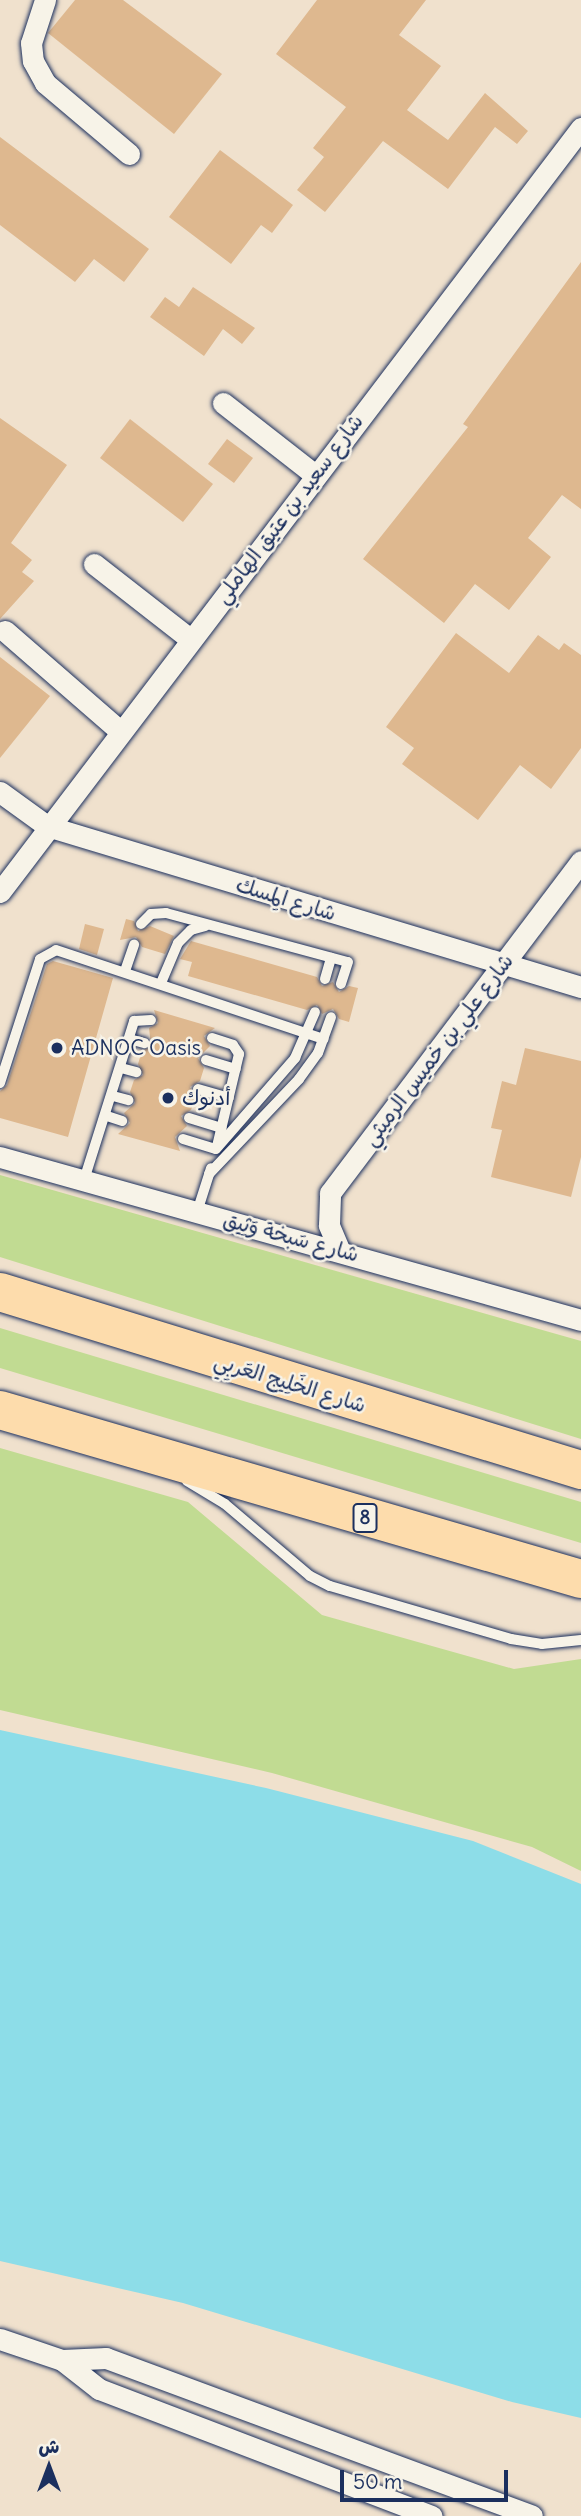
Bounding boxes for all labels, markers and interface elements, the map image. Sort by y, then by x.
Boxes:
street label: شارع سعيد بن عتيق الهاملي [210,409,368,609]
street label: شارع المِسك [233,872,339,926]
street label: شارع علي بن خميس الرميثي [357,949,519,1151]
place label: ADNOC Oasis [71,1035,201,1061]
marker: ADNOC Oasis [49,1040,65,1056]
place label: أدنوك [182,1085,230,1111]
marker: أدنوك [160,1090,176,1106]
street label: شارع سَبخة وَثِيق [221,1207,361,1267]
street label: شارع الخَلِيج العَربِي [211,1348,369,1418]
road number: 8 [351,1502,379,1534]
north arrow [14,2432,84,2502]
text: ش [39,2434,59,2458]
scale bar [343,2456,511,2500]
text: 50 m [353,2468,402,2495]

